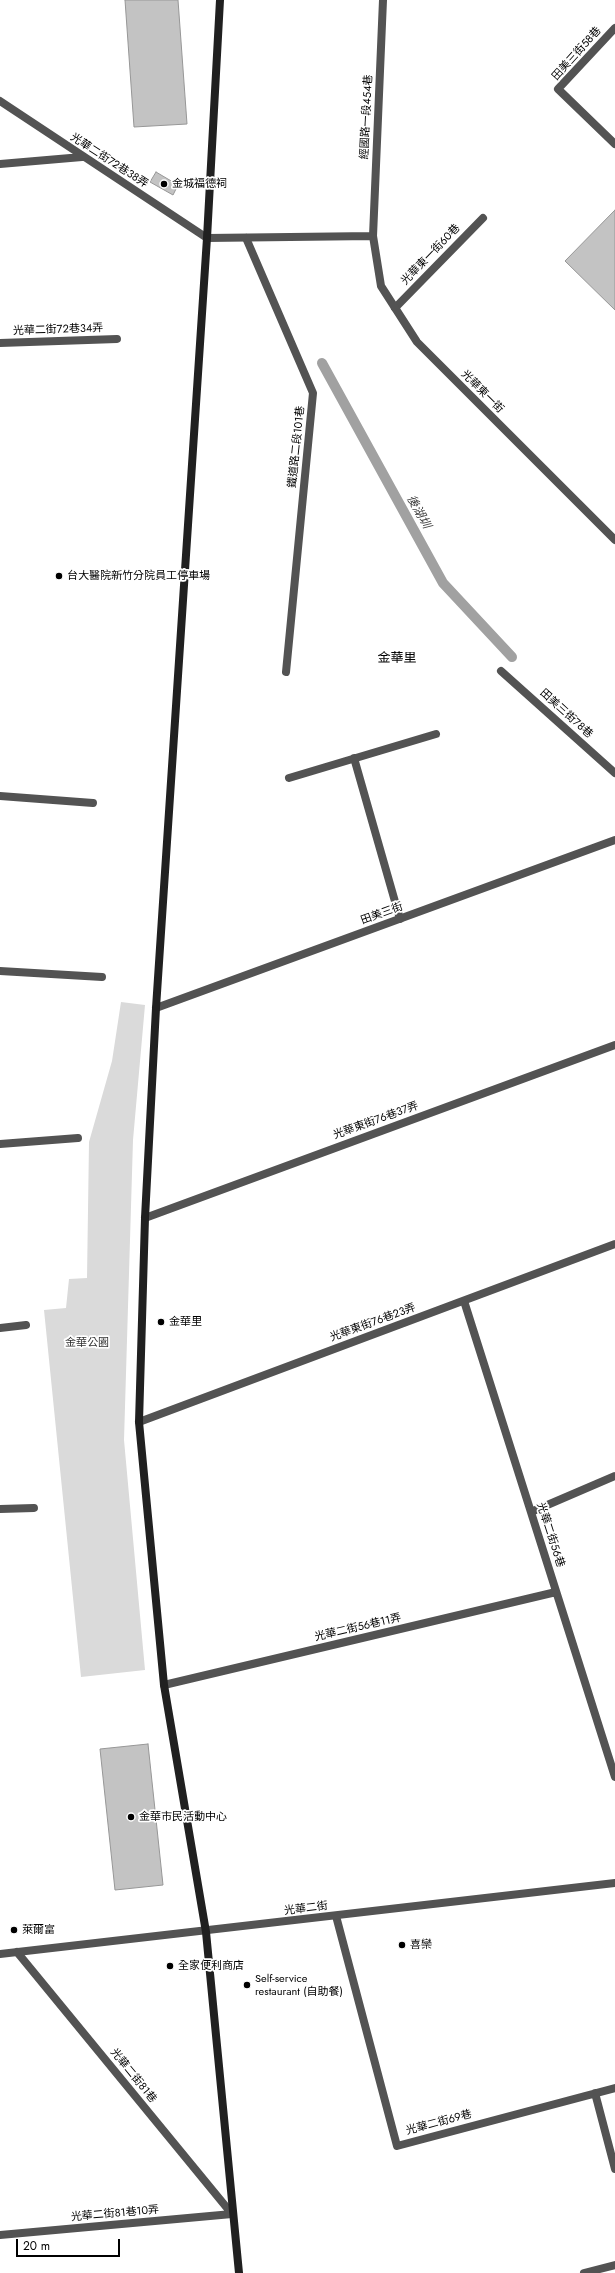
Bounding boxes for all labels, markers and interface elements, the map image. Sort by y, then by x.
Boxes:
street label: 田美三街58巷 [550,25,604,83]
street label: 經國路一段454巷 [358,74,376,160]
street label: 光華二街72巷38弄 [68,131,150,191]
place label: 金城福德祠 [172,177,227,191]
marker: 金城福德祠 [159,179,169,189]
street label: 光華東一街60巷 [399,222,463,288]
street label: 光華二街72巷34弄 [13,322,103,338]
street label: 光華東一街 [458,368,506,416]
street label: 鐵道路二段101巷 [286,405,308,489]
water label: 後湖圳 [403,493,433,531]
place label: 台大醫院新竹分院員工停車場 [67,569,210,583]
marker: 台大醫院新竹分院員工停車場 [54,571,64,581]
district label: 金華里 [378,651,416,667]
street label: 田美三街78巷 [537,687,595,741]
street label: 田美三街 [359,900,405,928]
street label: 光華東街76巷37弄 [332,1099,420,1143]
street label: 光華東街76巷23弄 [328,1301,418,1345]
place label: 金華里 [169,1315,202,1329]
marker: 金華里 [156,1317,166,1327]
park label: 金華公園 [65,1336,109,1350]
street label: 光華二街56巷 [533,1501,567,1569]
street label: 光華二街56巷11弄 [313,1612,403,1644]
place label: 金華市民活動中心 [139,1810,227,1824]
marker: 金華市民活動中心 [126,1812,136,1822]
street label: 光華二街 [283,1900,329,1918]
place label: 萊爾富 [22,1923,55,1937]
marker: 萊爾富 [9,1925,19,1935]
place label: 喜欒 [410,1938,432,1952]
marker: 喜欒 [397,1940,407,1950]
place label: 全家便利商店 [178,1959,244,1973]
marker: 全家便利商店 [165,1961,175,1971]
place label: Self-service restaurant (自助餐) [255,1972,343,1998]
marker: Self-service restaurant (自助餐) [242,1980,252,1990]
street label: 光華二街81巷 [107,2046,159,2106]
street label: 光華二街69巷 [405,2108,473,2138]
street label: 光華二街81巷10弄 [70,2204,160,2224]
scale bar [18,2231,122,2257]
text: 20 m [23,2237,50,2255]

